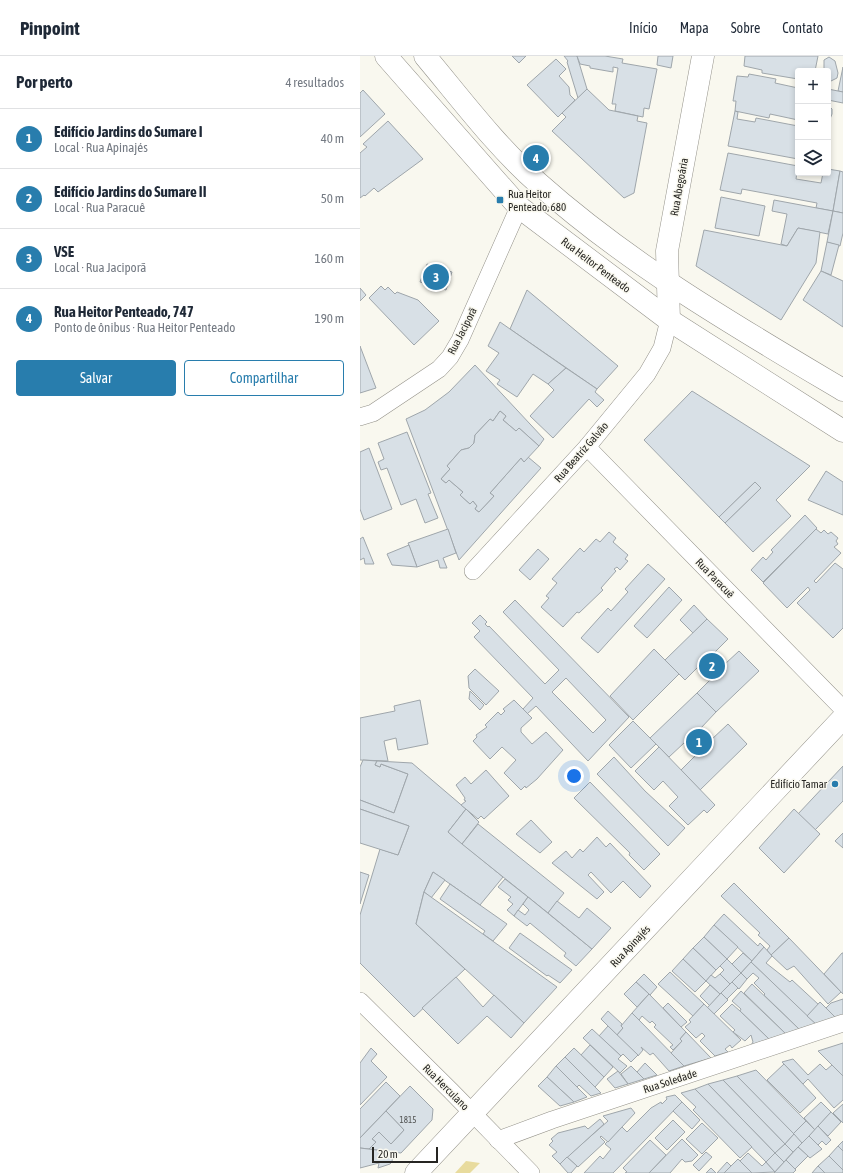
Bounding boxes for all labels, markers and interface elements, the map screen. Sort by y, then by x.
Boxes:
text: Pinpoint [20,17,80,39]
text: Início [629,20,658,36]
text: Mapa [680,20,709,36]
text: Sobre [731,20,760,36]
text: Contato [782,20,823,36]
map controls [795,68,831,176]
button: + [795,68,831,104]
text: Por perto [16,72,73,92]
text: 4 resultados [285,75,344,90]
button: − [795,104,831,140]
text: Edifício Jardins do Sumare I [54,123,203,140]
text: 1 [26,131,32,146]
text: 40 m [321,131,344,146]
text: Local · Rua Apinajés [54,140,148,155]
button: layers [795,140,831,176]
pin: 4 [523,143,549,173]
street label: Rua Abegoária [668,157,690,217]
text: Edifício Jardins do Sumare II [54,183,207,200]
place label: Rua Heitor Penteado, 680 [508,188,566,213]
text: 2 [26,191,32,206]
text: 50 m [321,191,344,206]
marker: Rua Heitor Penteado, 680 [495,195,505,205]
text: Local · Rua Paracuê [54,200,145,215]
street label: Rua Heitor Penteado [559,235,633,295]
text: VSE [54,243,74,260]
text: 3 [26,251,32,266]
text: 160 m [315,251,344,266]
text: Local · Rua Jaciporã [54,260,146,275]
pin: 3 [423,262,449,292]
text: Rua Heitor Penteado, 747 [54,303,194,320]
street label: Rua Jaciporã [445,305,479,357]
text: 4 [26,311,32,326]
text: 190 m [315,311,344,326]
text: Ponto de ônibus · Rua Heitor Penteado [54,320,235,335]
button: Salvar [16,360,176,396]
button: Compartilhar [184,360,344,396]
street label: Rua Beatriz Galvão [552,420,610,484]
street label: Rua Paracuê [693,556,737,600]
pin: 2 [699,651,725,681]
pin: 1 [686,727,712,757]
your location [564,766,584,786]
place label: Edifício Tamar [770,778,828,790]
marker: Edifício Tamar [830,779,840,789]
street label: Rua Apinajés [608,923,652,969]
street label: Rua Herculano [421,1062,471,1112]
street label: Rua Soledade [642,1067,698,1095]
house number: 1815 [400,1115,416,1125]
scale bar [372,1145,438,1164]
text: 20 m [378,1148,398,1160]

